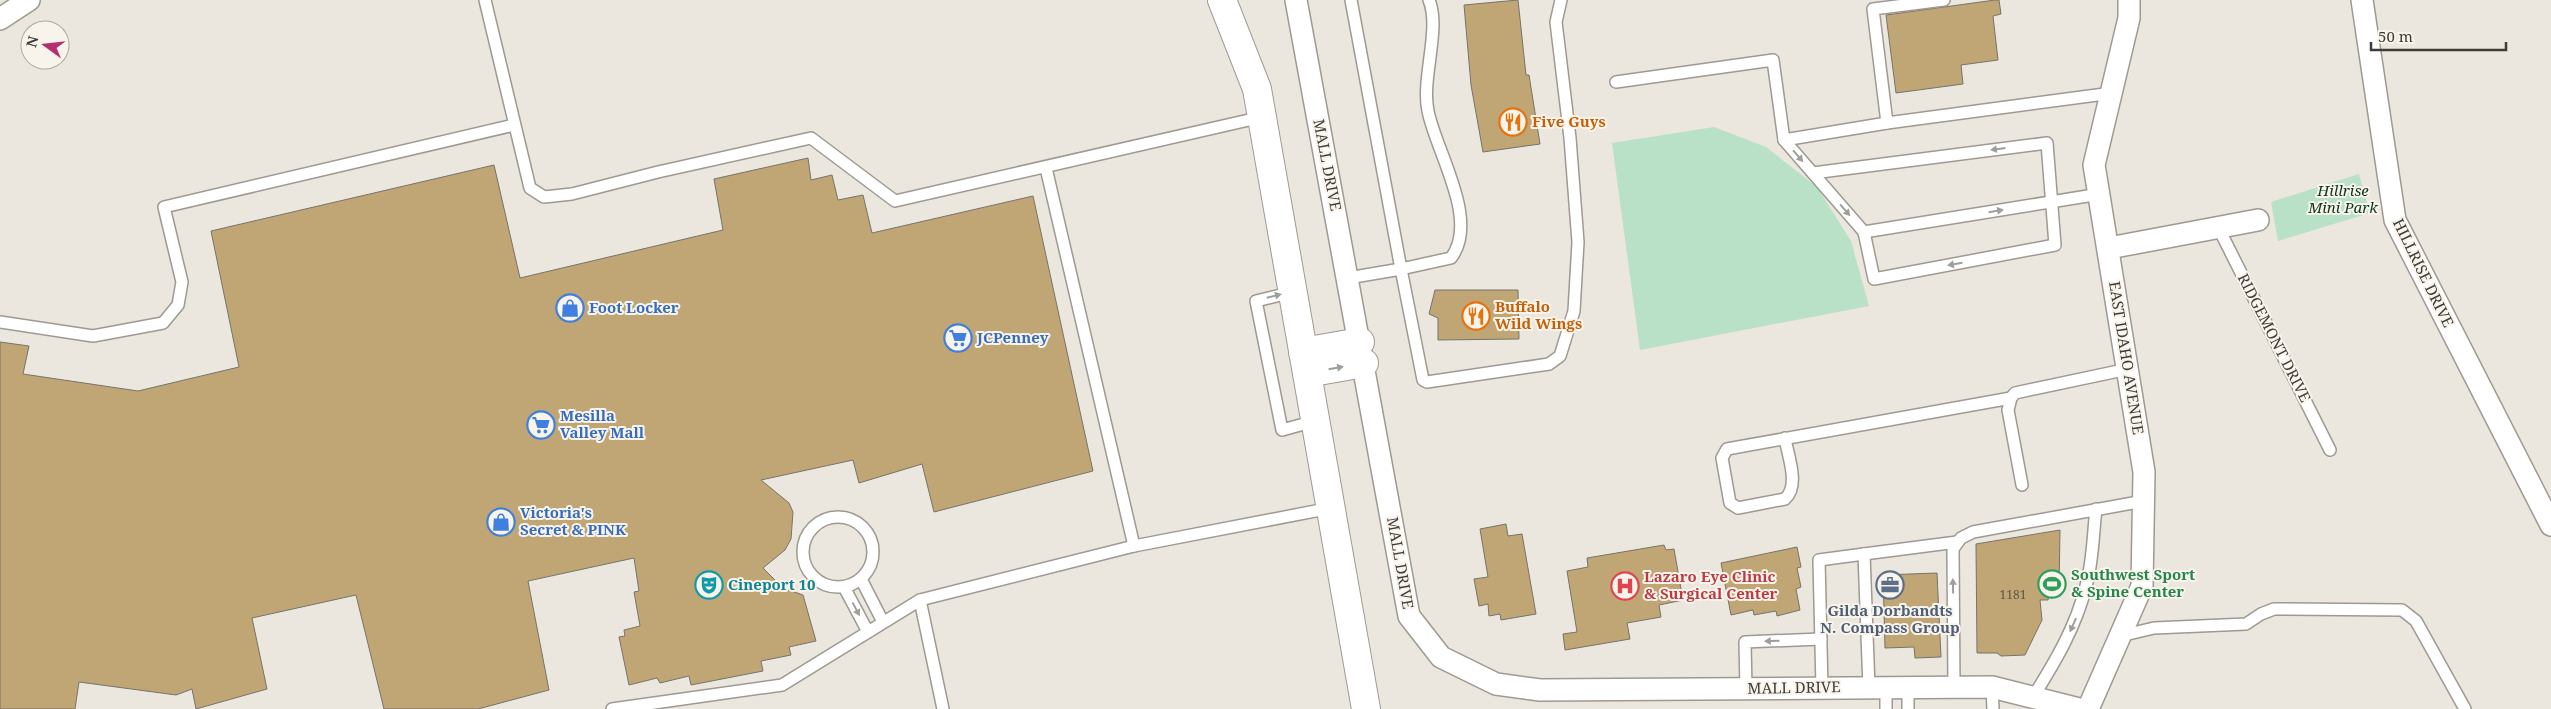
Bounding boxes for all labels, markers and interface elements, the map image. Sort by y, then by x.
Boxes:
north arrow [20,20,70,70]
scale bar [2371,20,2506,52]
text: 50 m [2378,26,2413,46]
text: N [21,34,43,49]
restaurant icon: Five Guys [1498,107,1528,137]
place label: Five Guys [1532,111,1606,131]
street label: MALL DRIVE [1309,117,1347,212]
one-way arrow [1990,145,2006,153]
one-way arrow [1793,150,1804,163]
park label: Hillrise Mini Park [2307,180,2378,217]
one-way arrow [1839,203,1851,215]
one-way arrow [1988,206,2004,214]
street label: HILLRISE DRIVE [2389,215,2459,330]
one-way arrow [1947,260,1963,268]
street label: RIDGEMONT DRIVE [2234,270,2316,405]
street label: EAST IDAHO AVENUE [2105,280,2149,436]
one-way arrow [1267,292,1282,300]
shop icon: Foot Locker [555,293,585,323]
place label: Buffalo Wild Wings [1495,296,1582,333]
place label: Foot Locker [589,297,679,317]
restaurant icon: Buffalo Wild Wings [1461,301,1491,331]
supermarket icon: JCPenney [943,323,973,353]
place label: JCPenney [976,327,1049,347]
one-way arrow [1328,364,1344,372]
place label: Mesilla Valley Mall [560,405,645,442]
supermarket icon: Mesilla Valley Mall [526,410,556,440]
place label: Victoria's Secret & PINK [520,502,627,539]
shop icon: Victoria's Secret & PINK [486,507,516,537]
street label: MALL DRIVE [1383,515,1419,610]
place label: Southwest Sport & Spine Center [2071,564,2195,601]
place label: Lazaro Eye Clinic & Surgical Center [1644,566,1777,603]
sports icon: Southwest Sport & Spine Center [2037,569,2067,599]
theatre icon: Cineport 10 [694,570,724,600]
office icon: Gilda Dorbandts N. Compass Group [1875,570,1905,600]
hospital icon: Lazaro Eye Clinic & Surgical Center [1610,571,1640,601]
place label: Cineport 10 [728,574,816,594]
one-way arrow [1949,578,1957,594]
house number: 1181 [2000,586,2026,603]
place label: Gilda Dorbandts N. Compass Group [1820,600,1960,637]
one-way arrow [852,602,860,617]
one-way arrow [2069,618,2077,632]
one-way arrow [1764,637,1780,645]
street label: MALL DRIVE [1747,676,1841,698]

